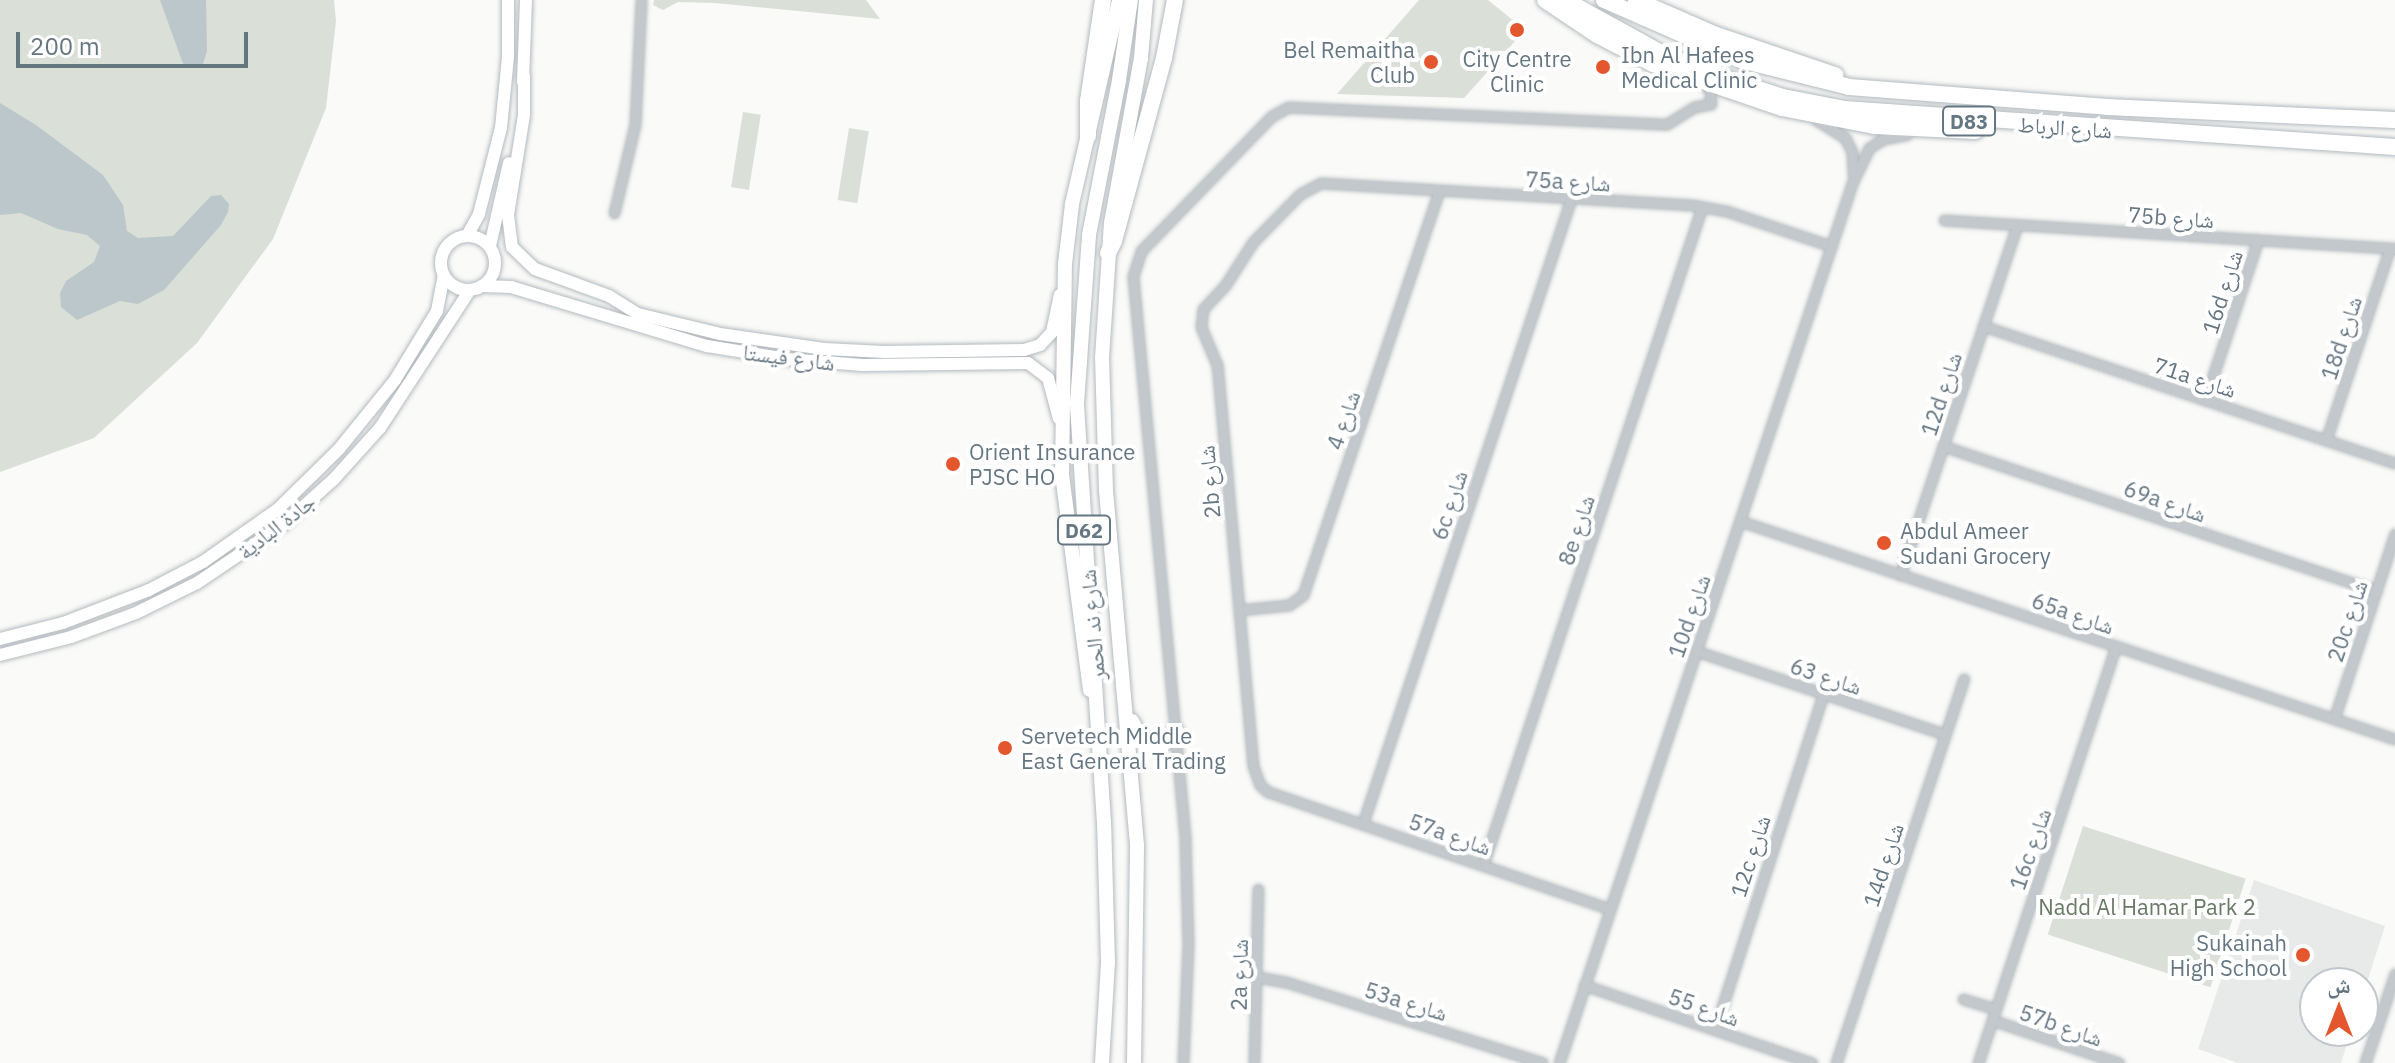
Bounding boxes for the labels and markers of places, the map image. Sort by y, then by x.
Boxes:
marker: City Centre Clinic [1506,19,1528,41]
place label: Bel Remaitha Club [1283,36,1415,88]
place label: Ibn Al Hafees Medical Clinic [1621,41,1757,92]
place label: City Centre Clinic [1462,45,1572,96]
marker: Bel Remaitha Club [1422,53,1440,71]
marker: Ibn Al Hafees Medical Clinic [1592,56,1614,78]
place label: Orient Insurance PJSC HO [969,438,1135,490]
marker: Orient Insurance PJSC HO [944,455,962,473]
place label: Abdul Ameer Sudani Grocery [1900,517,2051,568]
marker: Abdul Ameer Sudani Grocery [1875,534,1893,552]
place label: Servetech Middle East General Trading [1021,722,1226,774]
marker: Servetech Middle East General Trading [996,739,1014,757]
place label: Sukainah High School [2170,929,2287,980]
marker: Sukainah High School [2294,946,2312,964]

